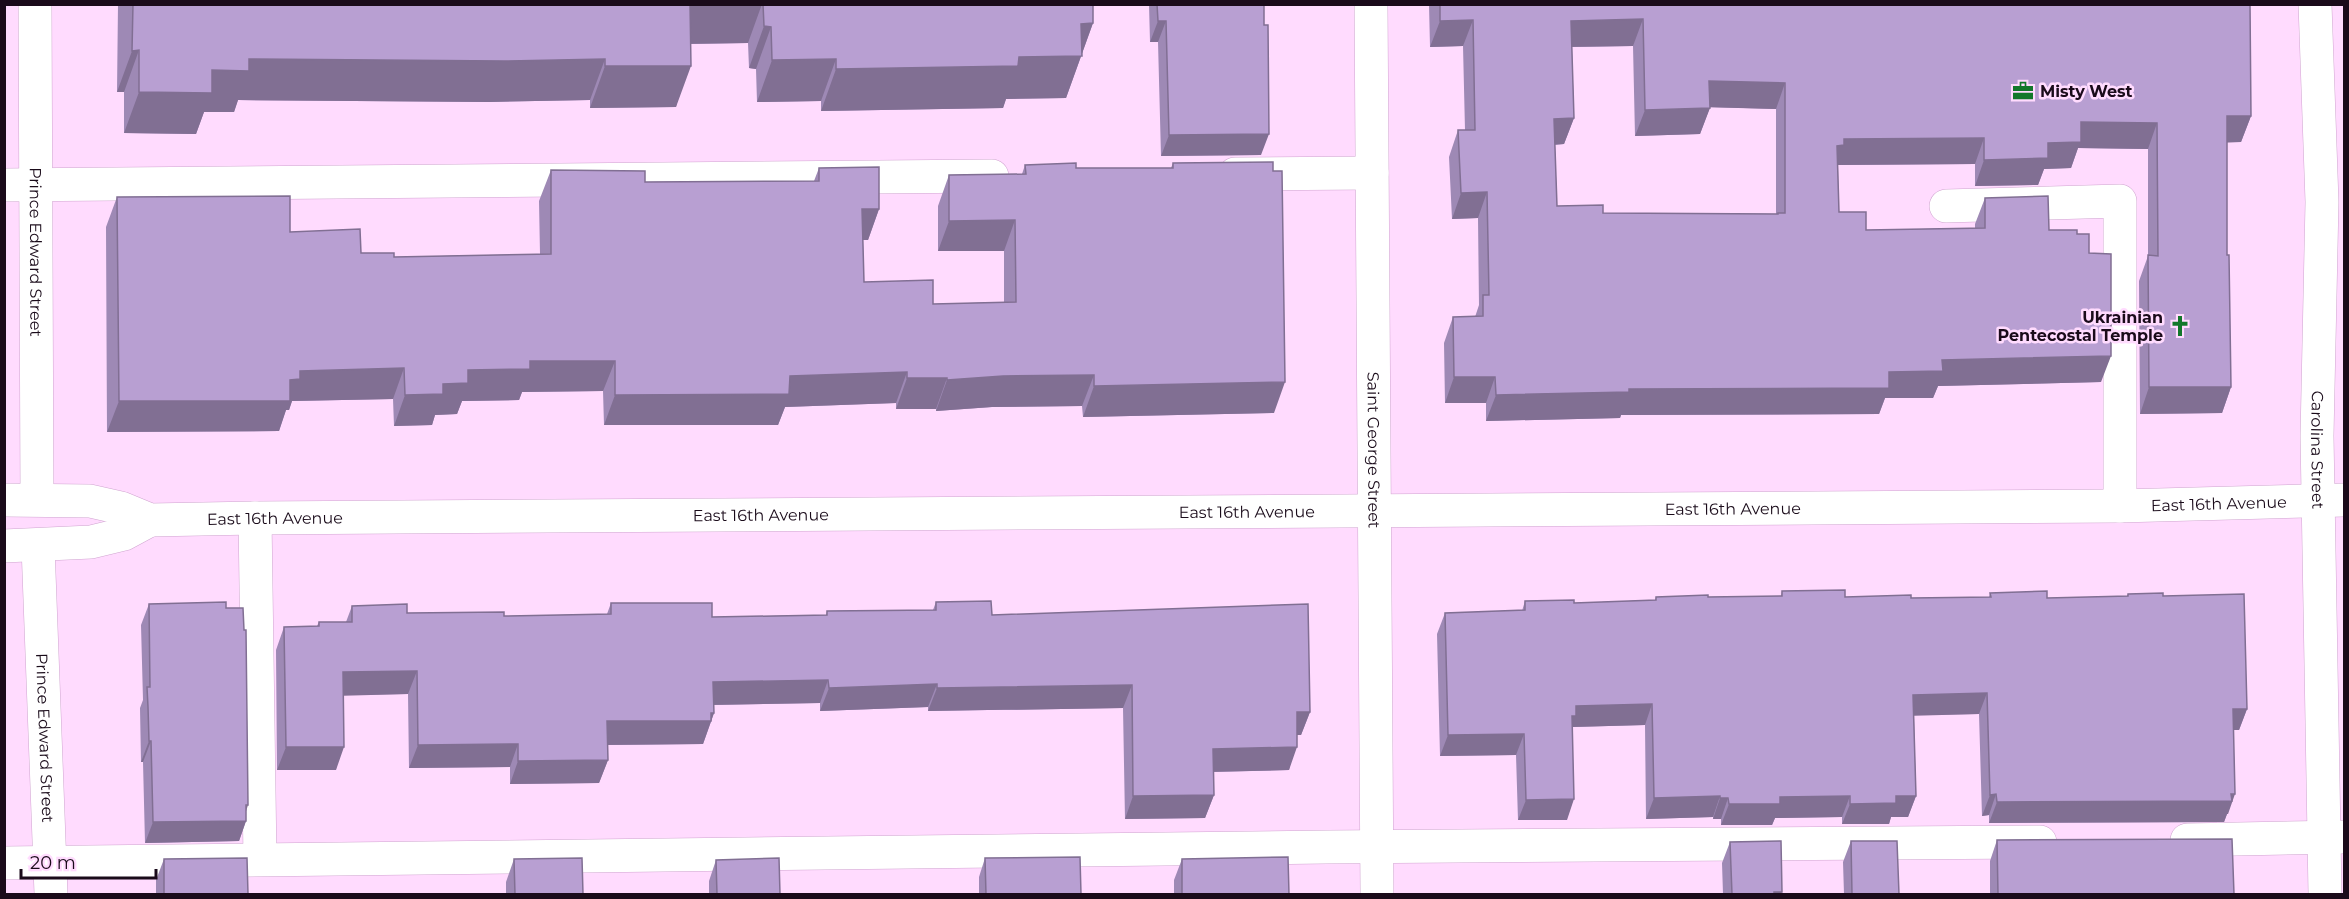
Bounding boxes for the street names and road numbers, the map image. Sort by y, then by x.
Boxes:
street label: Prince Edward Street [26,167,46,337]
street label: Saint George Street [1364,372,1384,529]
street label: Carolina Street [2307,390,2328,510]
street label: East 16th Avenue [2150,492,2287,515]
street label: East 16th Avenue [1665,499,1801,518]
street label: East 16th Avenue [1179,502,1315,522]
street label: East 16th Avenue [693,505,829,525]
street label: East 16th Avenue [207,508,343,528]
street label: Prince Edward Street [33,653,58,824]

